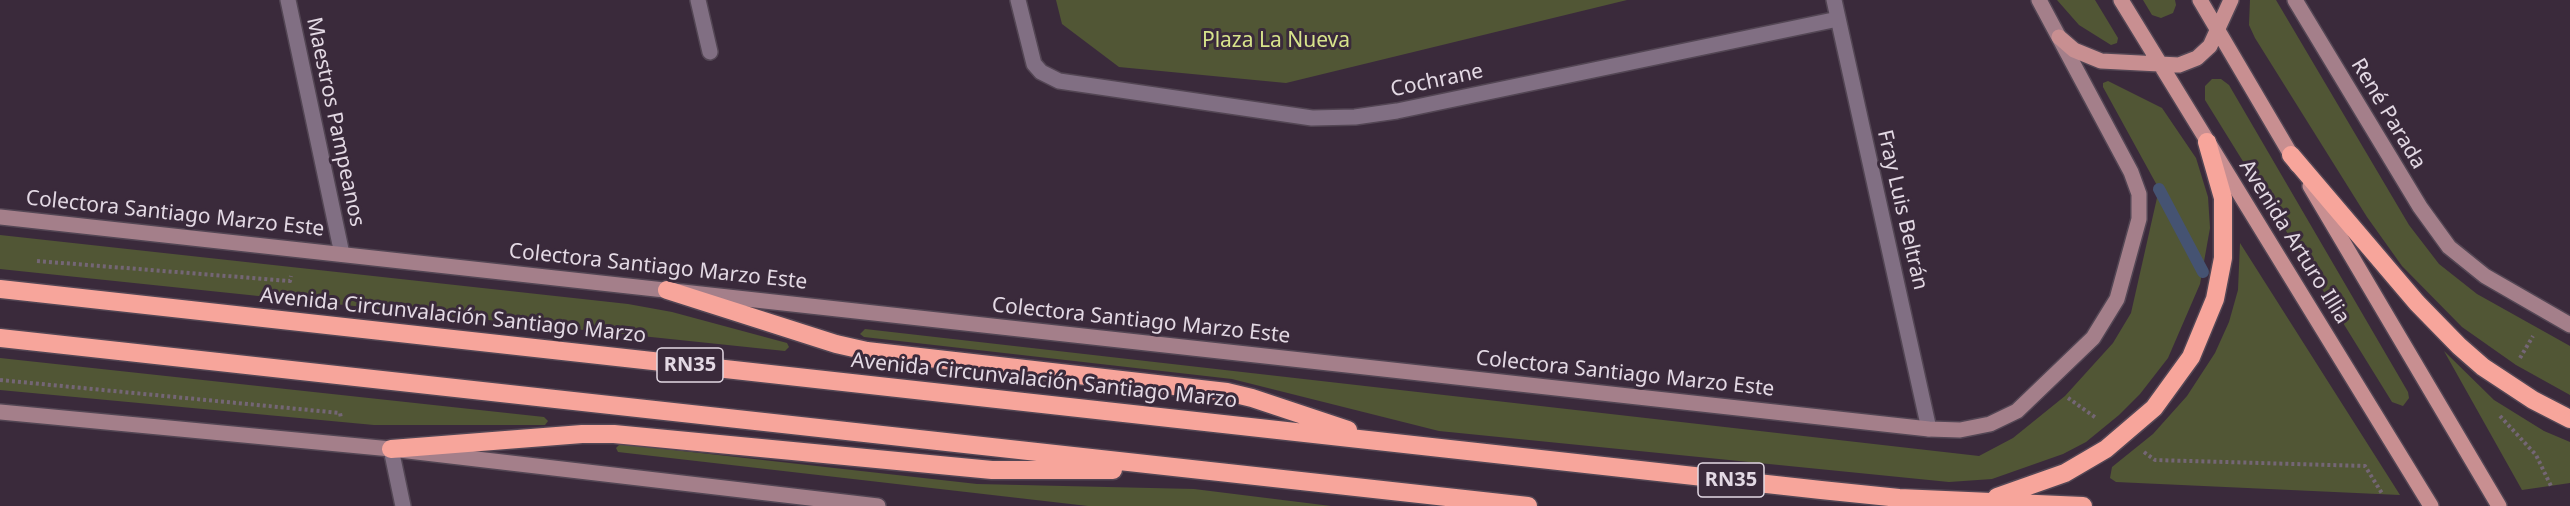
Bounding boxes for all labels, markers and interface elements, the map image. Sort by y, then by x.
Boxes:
street label: Maestros Pampeanos [301,15,369,229]
park label: Plaza La Nueva [1202,28,1350,54]
street label: René Parada [2345,54,2431,174]
street label: Cochrane [1388,59,1486,103]
street label: Fray Luis Beltrán [1871,127,1933,293]
street label: Avenida Arturo Illia [2233,155,2355,329]
street label: Colectora Santiago Marzo Este [25,186,325,242]
street label: Colectora Santiago Marzo Este [508,239,808,295]
street label: Avenida Circunvalación Santiago Marzo [259,283,647,349]
street label: Colectora Santiago Marzo Este [991,293,1291,349]
street label: Colectora Santiago Marzo Este [1475,346,1775,402]
road number: RN35 [657,348,723,382]
street label: Avenida Circunvalación Santiago Marzo [850,348,1238,414]
road number: RN35 [1698,463,1764,497]

